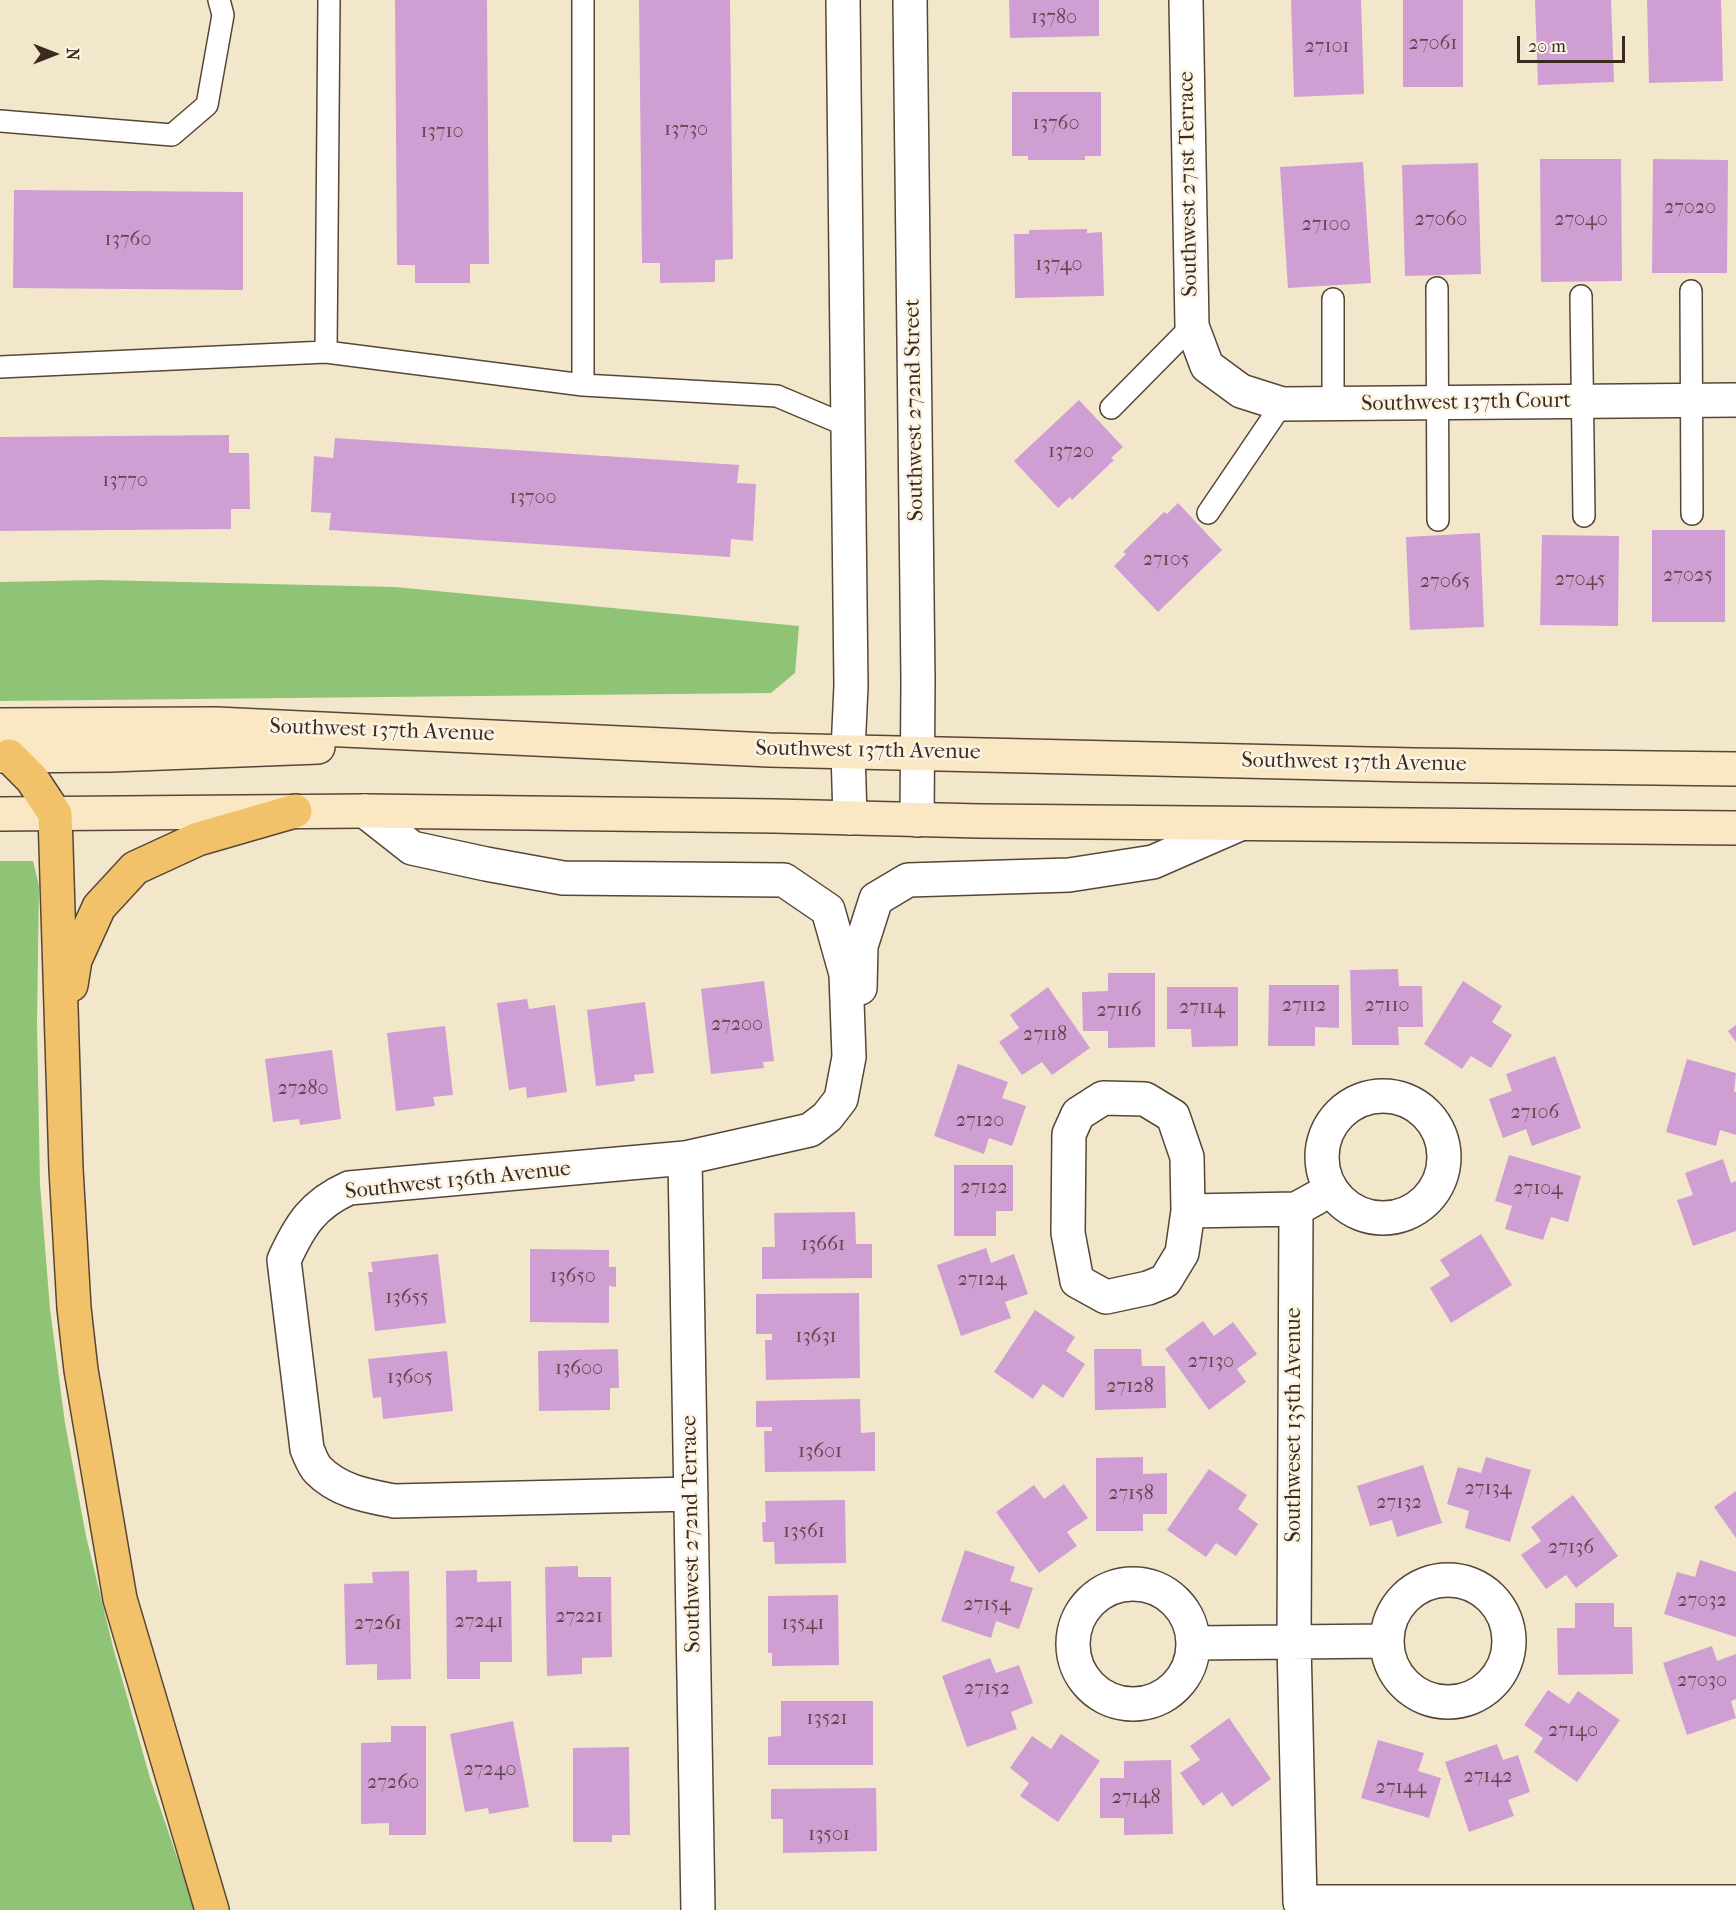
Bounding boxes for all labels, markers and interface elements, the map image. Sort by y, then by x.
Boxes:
house number: 13780 [1031,6,1077,30]
north arrow [24,24,84,84]
scale bar [1520,24,1628,62]
house number: 27061 [1409,32,1457,56]
house number: 27101 [1304,35,1350,59]
text: 20 m [1528,36,1566,57]
text: N [63,48,82,60]
street label: Southwest 271st Terrace [1174,71,1204,297]
house number: 13760 [1033,112,1079,136]
house number: 13730 [664,118,708,142]
house number: 13710 [420,120,464,144]
house number: 27020 [1664,196,1716,220]
house number: 27060 [1415,208,1467,232]
house number: 27040 [1554,208,1608,232]
house number: 27100 [1301,213,1351,237]
house number: 13760 [105,228,151,252]
house number: 13740 [1035,253,1083,277]
street label: Southwest 272nd Street [900,299,930,521]
street label: Southwest 137th Court [1361,388,1571,418]
house number: 13720 [1048,440,1094,464]
house number: 13770 [102,469,148,493]
house number: 13700 [510,486,556,510]
house number: 27105 [1143,548,1189,572]
house number: 27025 [1663,564,1713,588]
house number: 27045 [1555,568,1605,592]
house number: 27065 [1420,570,1470,594]
street label: Southwest 137th Avenue [269,714,495,748]
street label: Southwest 137th Avenue [755,736,981,766]
street label: Southwest 137th Avenue [1241,748,1467,778]
house number: 27112 [1282,994,1326,1018]
house number: 27110 [1364,994,1410,1018]
house number: 27114 [1179,996,1225,1020]
house number: 27116 [1097,999,1141,1023]
house number: 27200 [711,1013,763,1037]
house number: 27118 [1023,1023,1067,1047]
house number: 27280 [277,1077,329,1101]
house number: 27106 [1511,1101,1559,1125]
house number: 27120 [956,1109,1004,1133]
street label: Southwest 136th Avenue [344,1156,572,1206]
house number: 27122 [960,1176,1008,1200]
house number: 27104 [1513,1177,1563,1201]
house number: 13661 [801,1233,845,1257]
house number: 13650 [550,1265,596,1289]
house number: 27124 [957,1268,1007,1292]
house number: 13655 [385,1286,429,1310]
street label: Southweset 135th Avenue [1282,1307,1308,1543]
house number: 13631 [795,1325,837,1349]
house number: 27130 [1188,1350,1234,1374]
house number: 13600 [555,1357,603,1381]
house number: 13605 [387,1366,433,1390]
house number: 27128 [1106,1375,1154,1399]
street label: Southwest 272nd Terrace [677,1415,707,1653]
house number: 13601 [798,1440,842,1464]
house number: 27134 [1464,1477,1512,1501]
house number: 27158 [1108,1482,1154,1506]
house number: 27132 [1376,1491,1422,1515]
house number: 13561 [783,1520,825,1544]
house number: 27136 [1548,1536,1594,1560]
house number: 27032 [1677,1589,1727,1613]
house number: 27154 [963,1593,1011,1617]
house number: 27221 [555,1605,603,1629]
house number: 27241 [454,1610,504,1634]
house number: 27261 [354,1612,402,1636]
house number: 13541 [782,1612,824,1636]
house number: 27030 [1677,1669,1727,1693]
house number: 27152 [964,1677,1010,1701]
house number: 13521 [806,1707,848,1731]
house number: 27140 [1548,1719,1598,1743]
house number: 27240 [464,1758,516,1782]
house number: 27142 [1463,1765,1513,1789]
house number: 27260 [367,1771,419,1795]
house number: 27144 [1376,1776,1426,1800]
house number: 27148 [1112,1786,1160,1810]
house number: 13501 [808,1823,850,1847]

